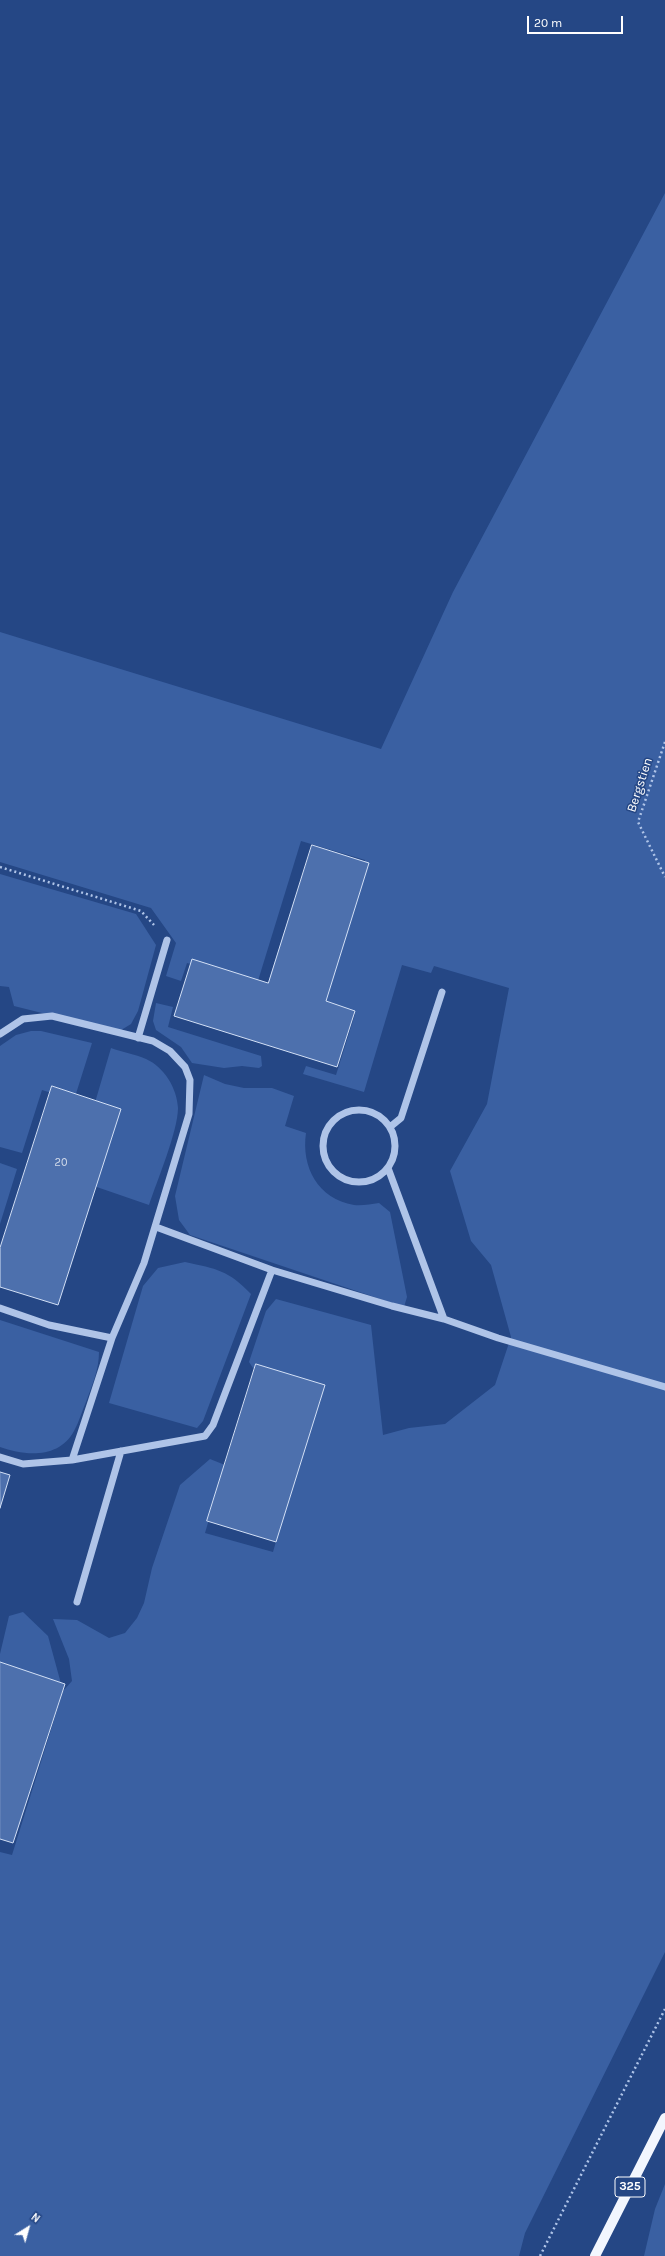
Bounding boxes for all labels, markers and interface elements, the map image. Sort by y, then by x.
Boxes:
scale bar [529,8,625,34]
text: 20 m [534,16,562,30]
street label: Bergstien [624,756,656,814]
house number: 20 [55,1156,67,1170]
road number: 325 [615,2177,645,2197]
north arrow [8,2208,48,2248]
text: N [28,2210,43,2226]

